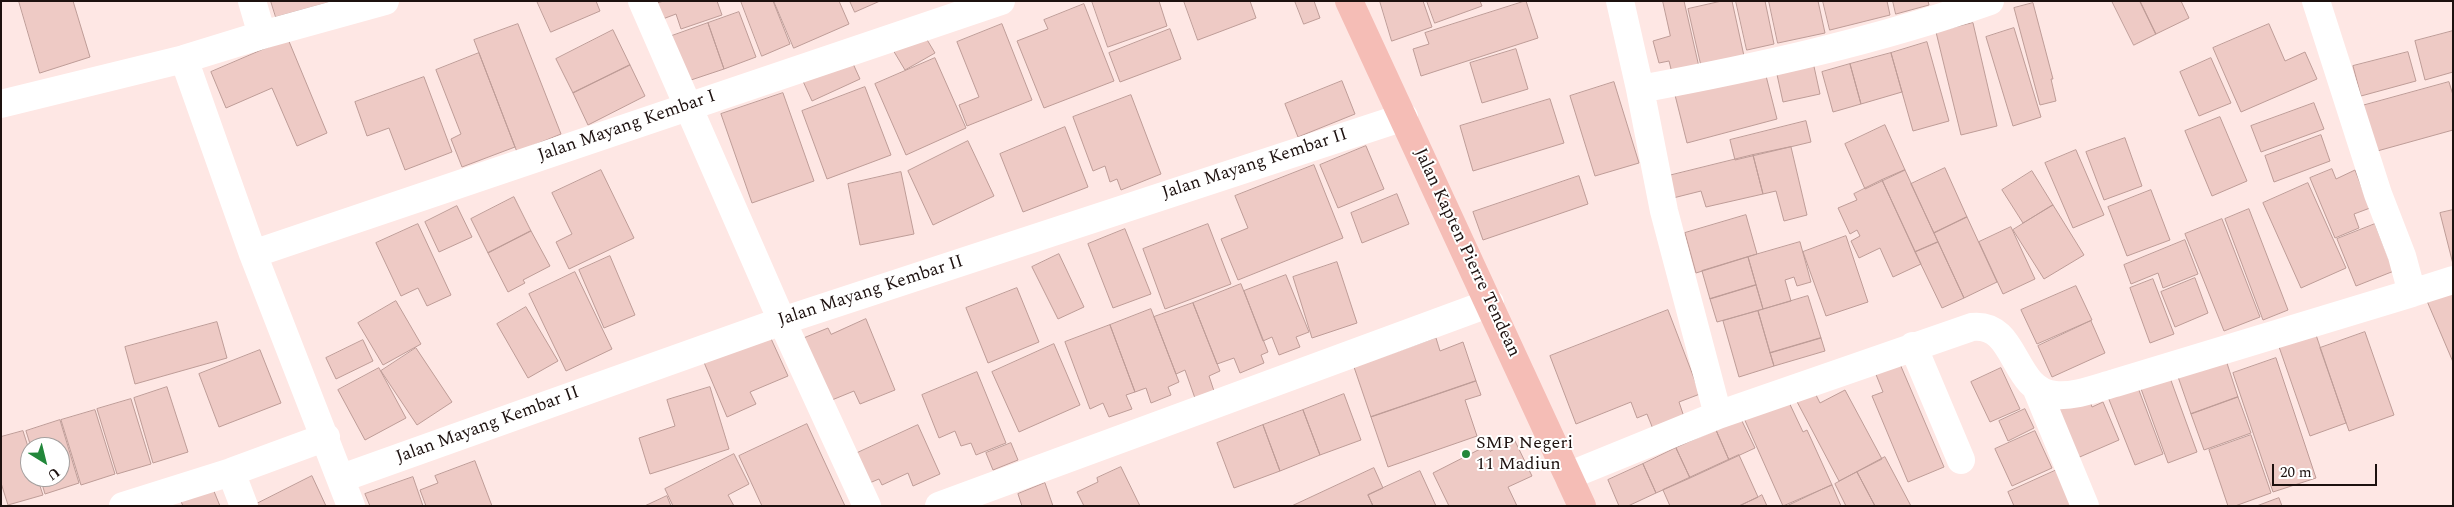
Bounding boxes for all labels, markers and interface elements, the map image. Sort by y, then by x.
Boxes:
street label: Jalan Mayang Kembar I [535,86,719,168]
street label: Jalan Mayang Kembar II [1160,125,1350,205]
street label: Jalan Kapten Pierre Tendean [1408,145,1524,361]
street label: Jalan Mayang Kembar II [776,252,966,332]
street label: Jalan Mayang Kembar II [393,383,583,469]
place label: SMP Negeri 11 Madiun [1476,433,1573,476]
north arrow [20,437,70,487]
marker: SMP Negeri 11 Madiun [1460,448,1472,460]
scale bar [2274,454,2379,486]
text: 20 m [2280,461,2312,484]
text: U [43,462,64,486]

